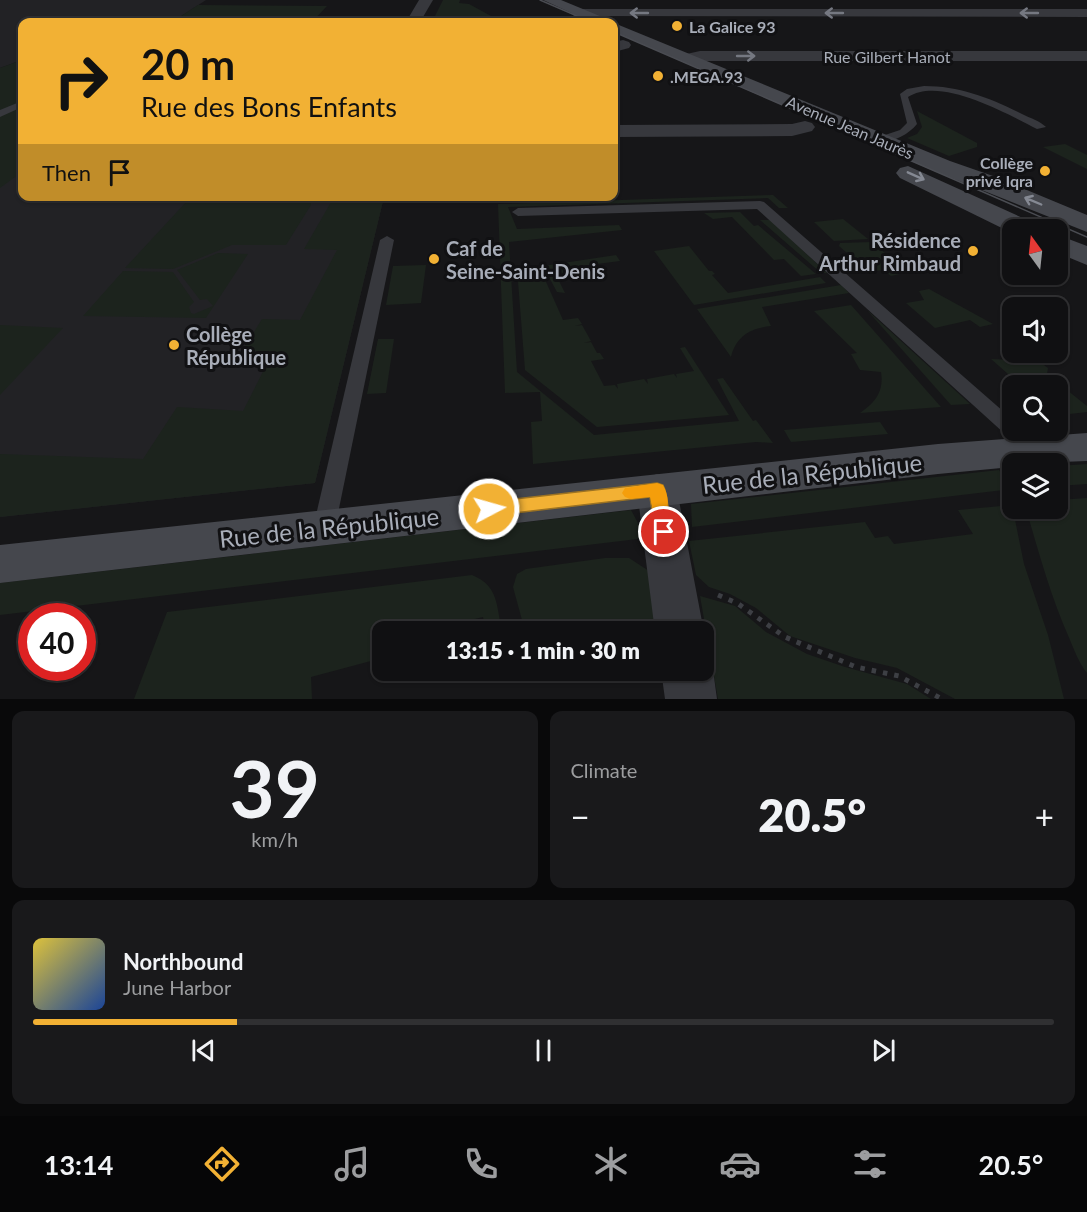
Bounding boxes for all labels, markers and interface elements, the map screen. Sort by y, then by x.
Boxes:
one-way arrow [629,7,649,19]
one-way arrow [824,7,844,19]
one-way arrow [1019,7,1039,19]
place label: La Galice 93 [689,17,776,36]
marker: La Galice 93 [670,19,684,33]
text: 20 m [141,39,235,89]
icon: right [42,42,120,120]
street label: Rue Gilbert Hanot [824,47,951,66]
one-way arrow [736,50,756,62]
place label: .MEGA.93 [670,67,743,86]
marker: .MEGA.93 [651,69,665,83]
text: Rue des Bons Enfants [141,90,397,123]
street label: Avenue Jean Jaurès [784,92,916,162]
place label: Collège privé Iqra [966,153,1033,190]
icon: arrive [103,156,136,189]
text: Then [42,159,91,186]
marker: Collège privé Iqra [1038,164,1052,178]
one-way arrow [907,171,925,183]
one-way arrow [1024,195,1043,206]
north arrow [1002,219,1068,285]
map controls [1002,219,1068,519]
place label: Résidence Arthur Rimbaud [818,228,961,275]
place label: Caf de Seine-Saint-Denis [446,236,605,283]
marker: Résidence Arthur Rimbaud [966,244,980,258]
marker: Caf de Seine-Saint-Denis [427,252,441,266]
button: sound [1002,297,1068,363]
place label: Collège République [186,322,287,369]
marker: Collège République [167,338,181,352]
button: search [1002,375,1068,441]
street label: Rue de la République [701,447,923,499]
button: layers [1002,453,1068,519]
position arrow [457,477,521,541]
street label: Rue de la République [218,501,440,553]
pin [638,506,689,557]
icon: arrive [647,515,680,548]
speed limit sign: 40 [18,603,96,681]
text: 13:15 · 1 min · 30 m [446,637,640,664]
text: 39 [230,741,320,835]
text: Climate [571,758,637,782]
text: 20.5° [758,788,866,842]
text: − [571,796,590,836]
text: + [1035,796,1054,836]
text: km/h [251,827,298,851]
text: Northbound [123,948,243,975]
text: June Harbor [123,975,231,999]
icon: previous [187,1034,220,1067]
icon: pause [527,1034,560,1067]
icon: next [867,1034,900,1067]
icon: directions [201,1143,243,1185]
icon: music [331,1143,373,1185]
icon: phone [460,1143,502,1185]
icon: climate [590,1143,632,1185]
icon: car [719,1143,761,1185]
icon: filters [849,1143,891,1185]
text: 13:14 [44,1148,113,1181]
text: 20.5° [979,1148,1043,1181]

